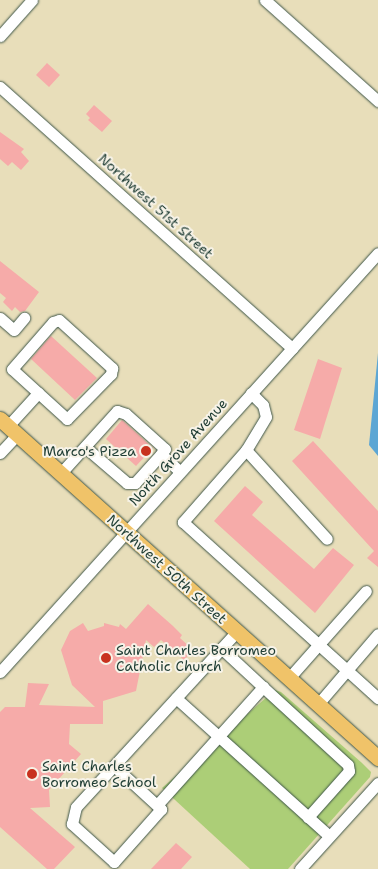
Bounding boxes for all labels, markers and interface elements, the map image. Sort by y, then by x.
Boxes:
street label: Northwest 51st Street [95,150,217,262]
street label: North Grove Avenue [125,395,231,509]
place label: Marco's Pizza [43,443,136,459]
marker: Marco's Pizza [140,445,152,457]
street label: Northwest 50th Street [104,511,230,627]
place label: Saint Charles Borromeo Catholic Church [116,642,276,674]
marker: Saint Charles Borromeo Catholic Church [100,652,112,664]
place label: Saint Charles Borromeo School [42,758,156,790]
marker: Saint Charles Borromeo School [26,768,38,780]

